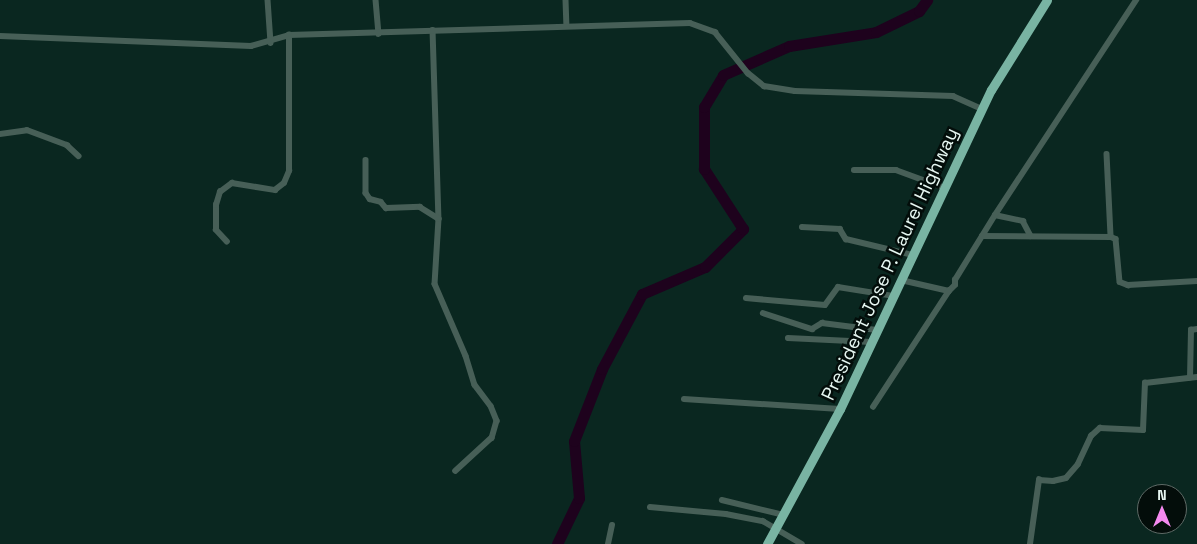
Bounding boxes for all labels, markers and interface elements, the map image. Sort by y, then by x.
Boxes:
street label: President Jose P. Laurel Highway [817,124,963,404]
north arrow [1137,484,1187,534]
text: N [1157,486,1167,504]

